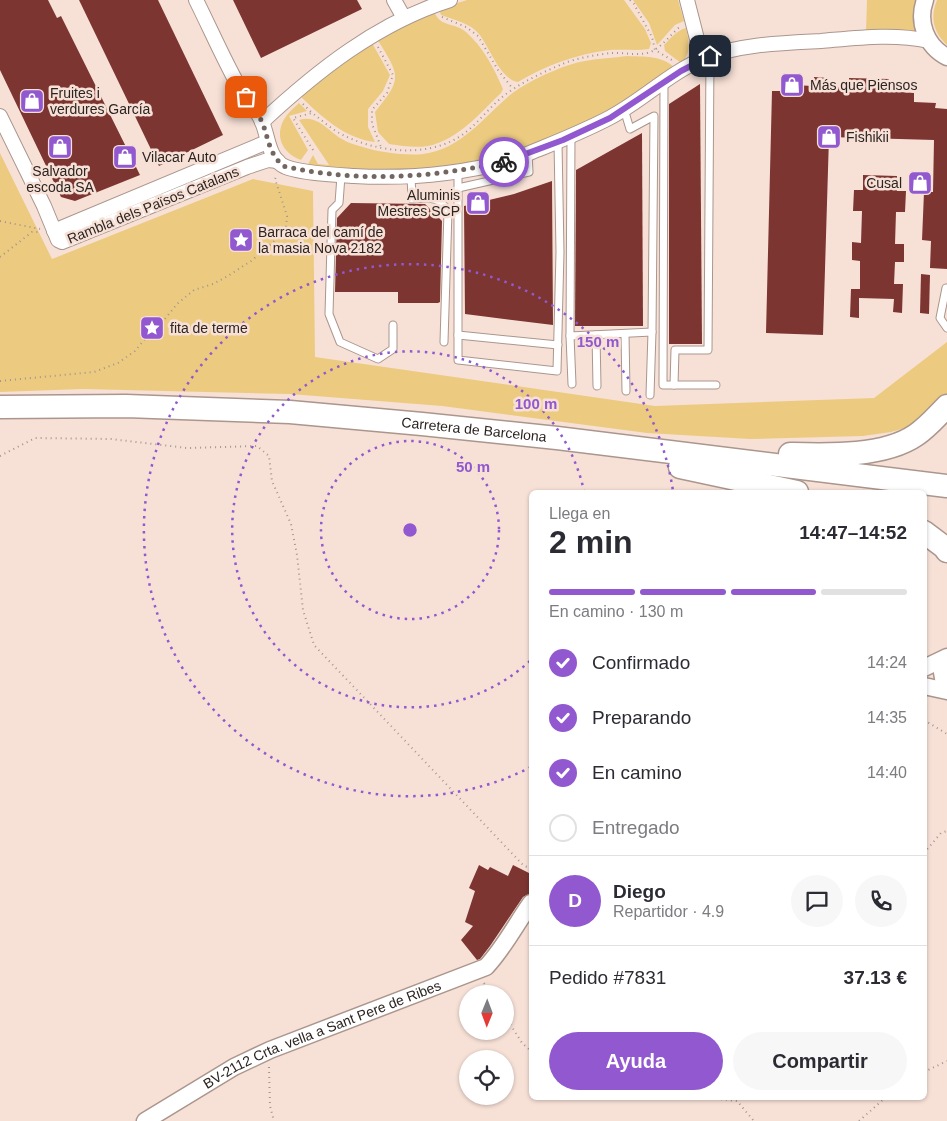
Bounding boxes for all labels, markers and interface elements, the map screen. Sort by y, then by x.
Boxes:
pin [689,35,731,77]
icon: home [696,42,724,70]
shop icon: Más que Piensos [779,72,805,98]
pin [225,76,267,118]
place label: Más que Piensos [810,77,917,93]
icon: bag [232,83,260,111]
place label: Fruites i verdures García [50,85,151,117]
shop icon: Fruites i verdures García [19,88,45,114]
shop icon: Fishikii [816,124,842,150]
place label: Fishikii [846,129,889,145]
shop icon: Salvador escoda SA [47,134,73,160]
courier [479,137,529,187]
shop icon: Vilacar Auto [112,144,138,170]
icon: bike [490,148,518,176]
place label: Vilacar Auto [142,149,217,165]
place label: Salvador escoda SA [26,163,95,195]
street label: Rambla dels Països Catalans [65,163,241,247]
shop icon: Cusal [907,170,933,196]
place label: Cusal [866,175,902,191]
place label: Aluminis Mestres SCP [378,187,460,219]
shop icon: Aluminis Mestres SCP [465,190,491,216]
place label: Barraca del camí de la masia Nova 2182 [258,224,383,256]
place icon: Barraca del camí de la masia Nova 2182 [228,227,254,253]
place icon: fita de terme [139,315,165,341]
place label: fita de terme [170,320,248,336]
text: 150 m [577,333,619,350]
text: 100 m [515,395,557,412]
street label: Carretera de Barcelona [401,414,548,445]
text: 50 m [456,458,490,475]
text: Llega en [549,505,610,522]
centre of rings [401,521,419,539]
text: 14:47–14:52 [799,522,907,543]
text: 2 min [549,524,633,560]
text: En camino · 130 m [549,603,683,620]
icon: check [549,649,577,677]
text: Confirmado [592,652,690,673]
text: 14:24 [867,654,907,671]
icon: check [549,704,577,732]
text: Preparando [592,707,691,728]
text: 14:35 [867,709,907,726]
icon: check [549,759,577,787]
text: En camino [592,762,682,783]
text: 14:40 [867,764,907,781]
text: Entregado [592,817,680,838]
button: chat [791,875,843,927]
button: phone [855,875,907,927]
text: Diego [613,881,666,902]
text: D [568,890,582,911]
text: Repartidor · 4.9 [613,903,724,920]
text: Pedido #7831 [549,967,666,988]
text: 37.13 € [844,967,907,988]
street label: BV-2112 Crta. vella a Sant Pere de Ribes [200,977,443,1092]
north arrow [459,985,514,1040]
map controls [459,985,514,1105]
button: Ayuda [549,1032,723,1090]
button: Compartir [733,1032,907,1090]
button: locate [459,1050,514,1105]

